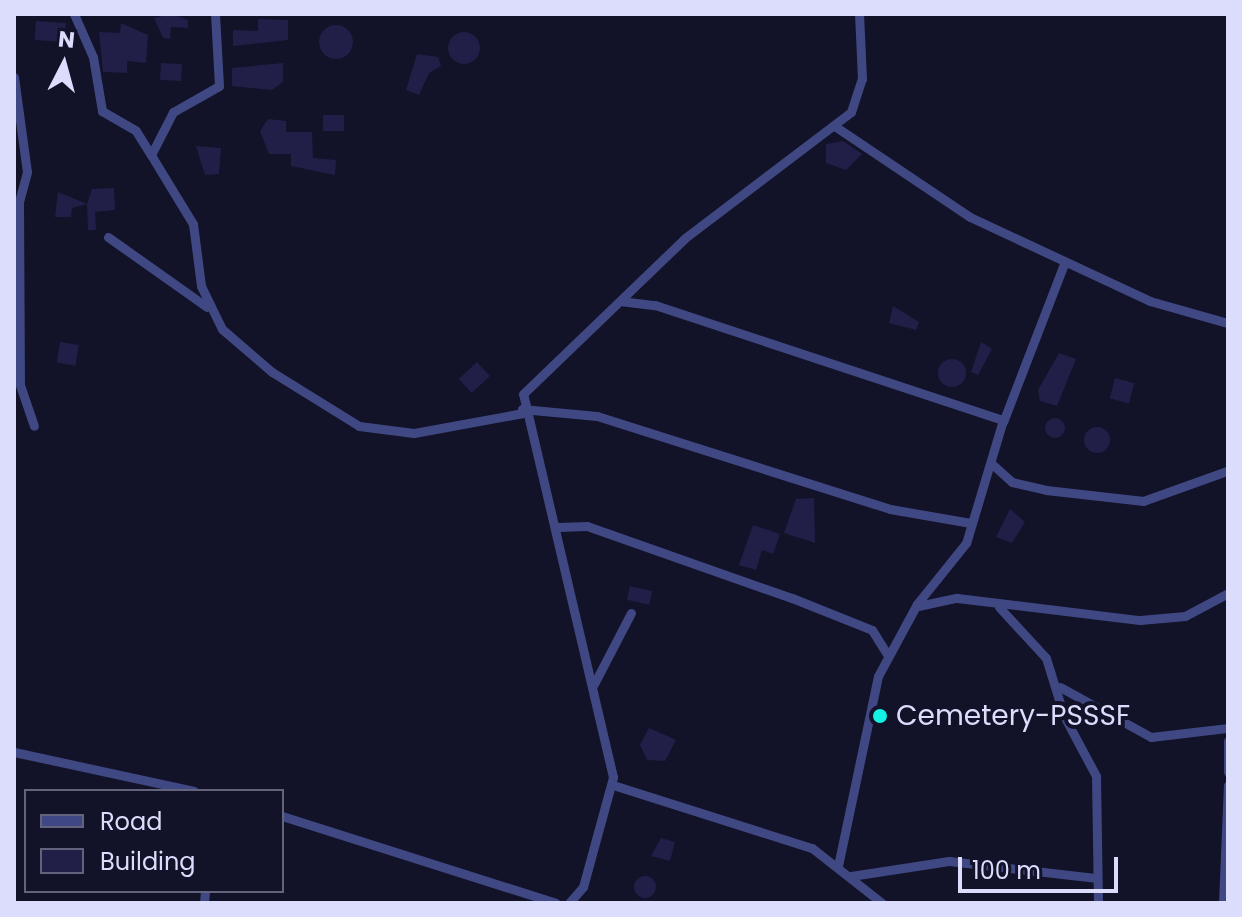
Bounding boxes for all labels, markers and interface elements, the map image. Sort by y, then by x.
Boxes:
text: N [57,23,76,56]
north arrow [24,24,104,104]
place label: Cemetery-PSSSF [896,699,1130,733]
marker: Cemetery-PSSSF [871,707,889,725]
legend [24,789,284,893]
text: Road [100,805,162,838]
scale bar [962,841,1122,891]
text: Building [100,845,196,878]
text: 100 m [972,854,1041,887]

